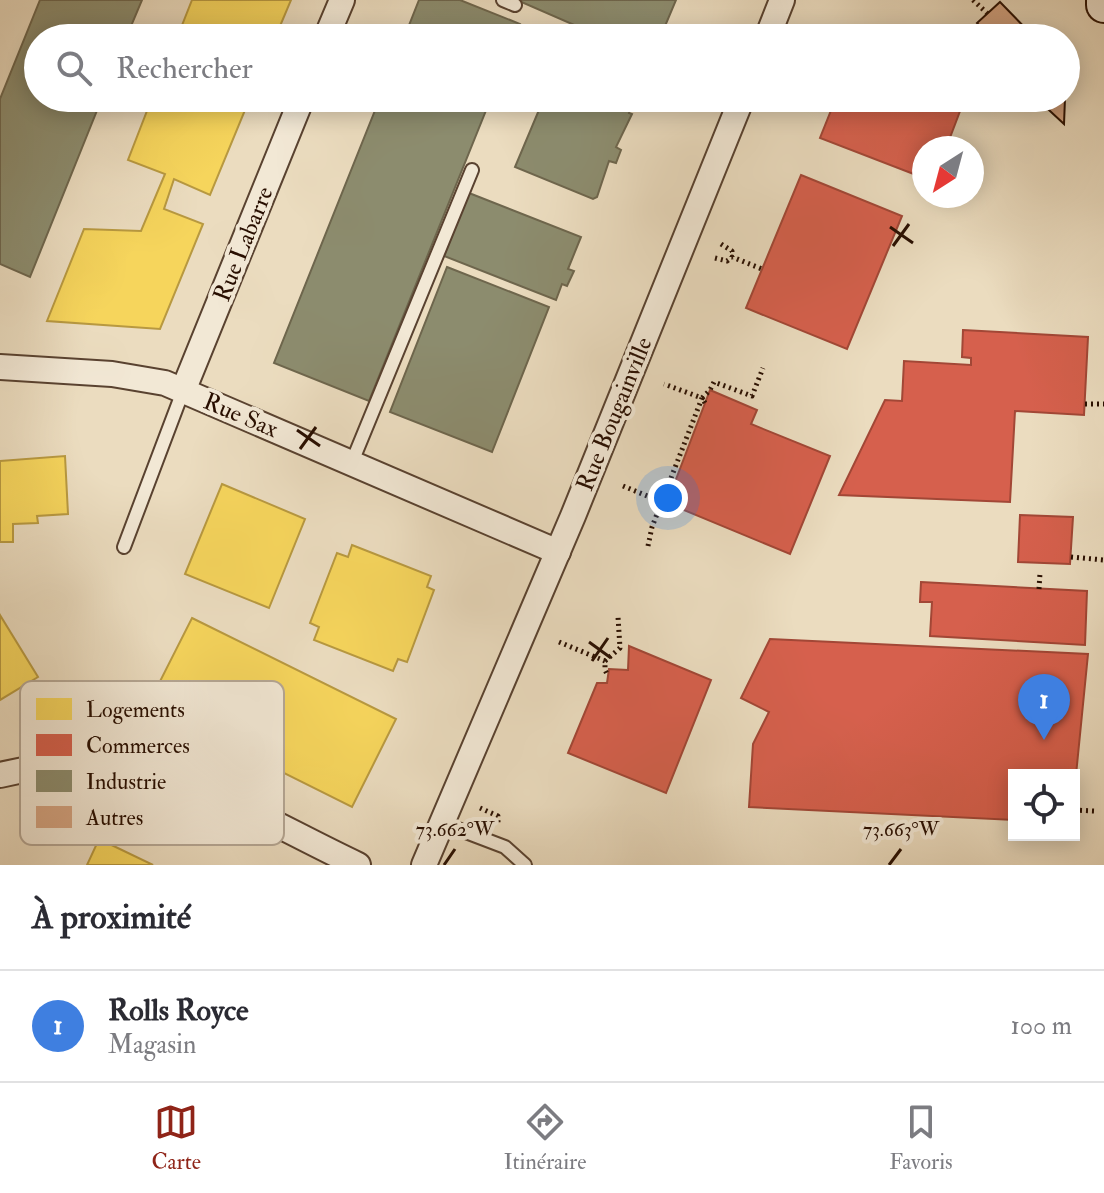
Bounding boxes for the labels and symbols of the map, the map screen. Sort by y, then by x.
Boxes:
north arrow [912,136,984,208]
street label: Rue Labarre [206,182,281,306]
street label: Rue Bougainville [570,333,659,496]
street label: Rue Sax [199,386,283,445]
your location [648,478,688,518]
pin: 1 [1018,674,1070,740]
legend [20,681,284,845]
text: Logements [86,696,185,724]
text: Commerces [86,732,190,760]
text: Industrie [86,768,166,796]
text: Autres [85,804,143,832]
text: 73.662°W [416,817,495,842]
text: 73.663°W [863,817,940,842]

